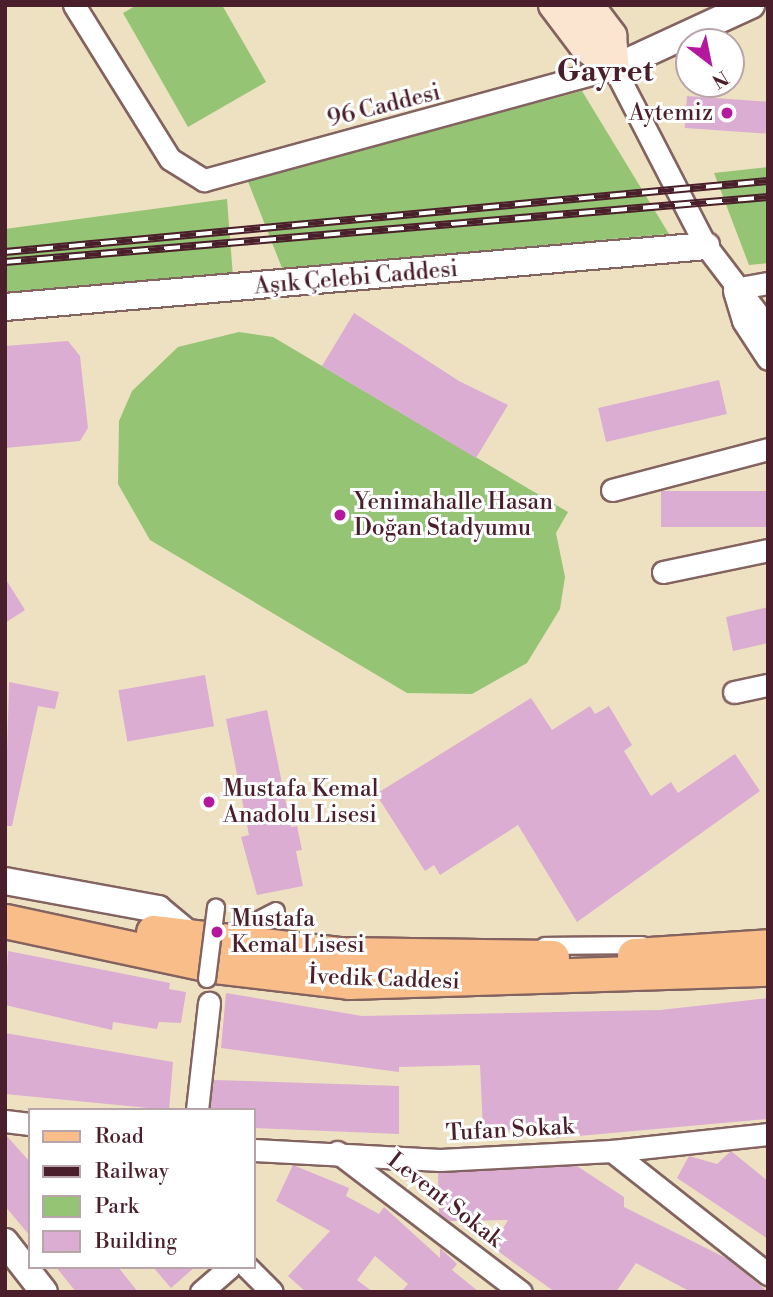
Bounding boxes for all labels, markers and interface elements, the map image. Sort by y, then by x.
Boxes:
north arrow [675,28,745,98]
district label: Gayret [557,54,653,90]
text: N [707,65,733,93]
street label: 96 Caddesi [325,79,443,133]
place label: Aytemiz [629,99,713,127]
marker: Aytemiz [719,105,735,121]
street label: Aşık Çelebi Caddesi [253,255,459,301]
place label: Yenimahalle Hasan Doğan Stadyumu [354,488,553,542]
marker: Yenimahalle Hasan Doğan Stadyumu [332,507,348,523]
place label: Mustafa Kemal Anadolu Lisesi [223,775,378,829]
marker: Mustafa Kemal Anadolu Lisesi [201,794,217,810]
place label: Mustafa Kemal Lisesi [231,905,365,959]
marker: Mustafa Kemal Lisesi [209,924,225,940]
street label: İvedik Caddesi [308,963,460,995]
legend [28,1108,256,1269]
street label: Tufan Sokak [445,1113,575,1147]
text: Road [95,1124,144,1150]
street label: Levent Sokak [382,1146,508,1254]
text: Railway [95,1159,169,1185]
text: Park [95,1194,139,1220]
text: Building [95,1229,177,1255]

